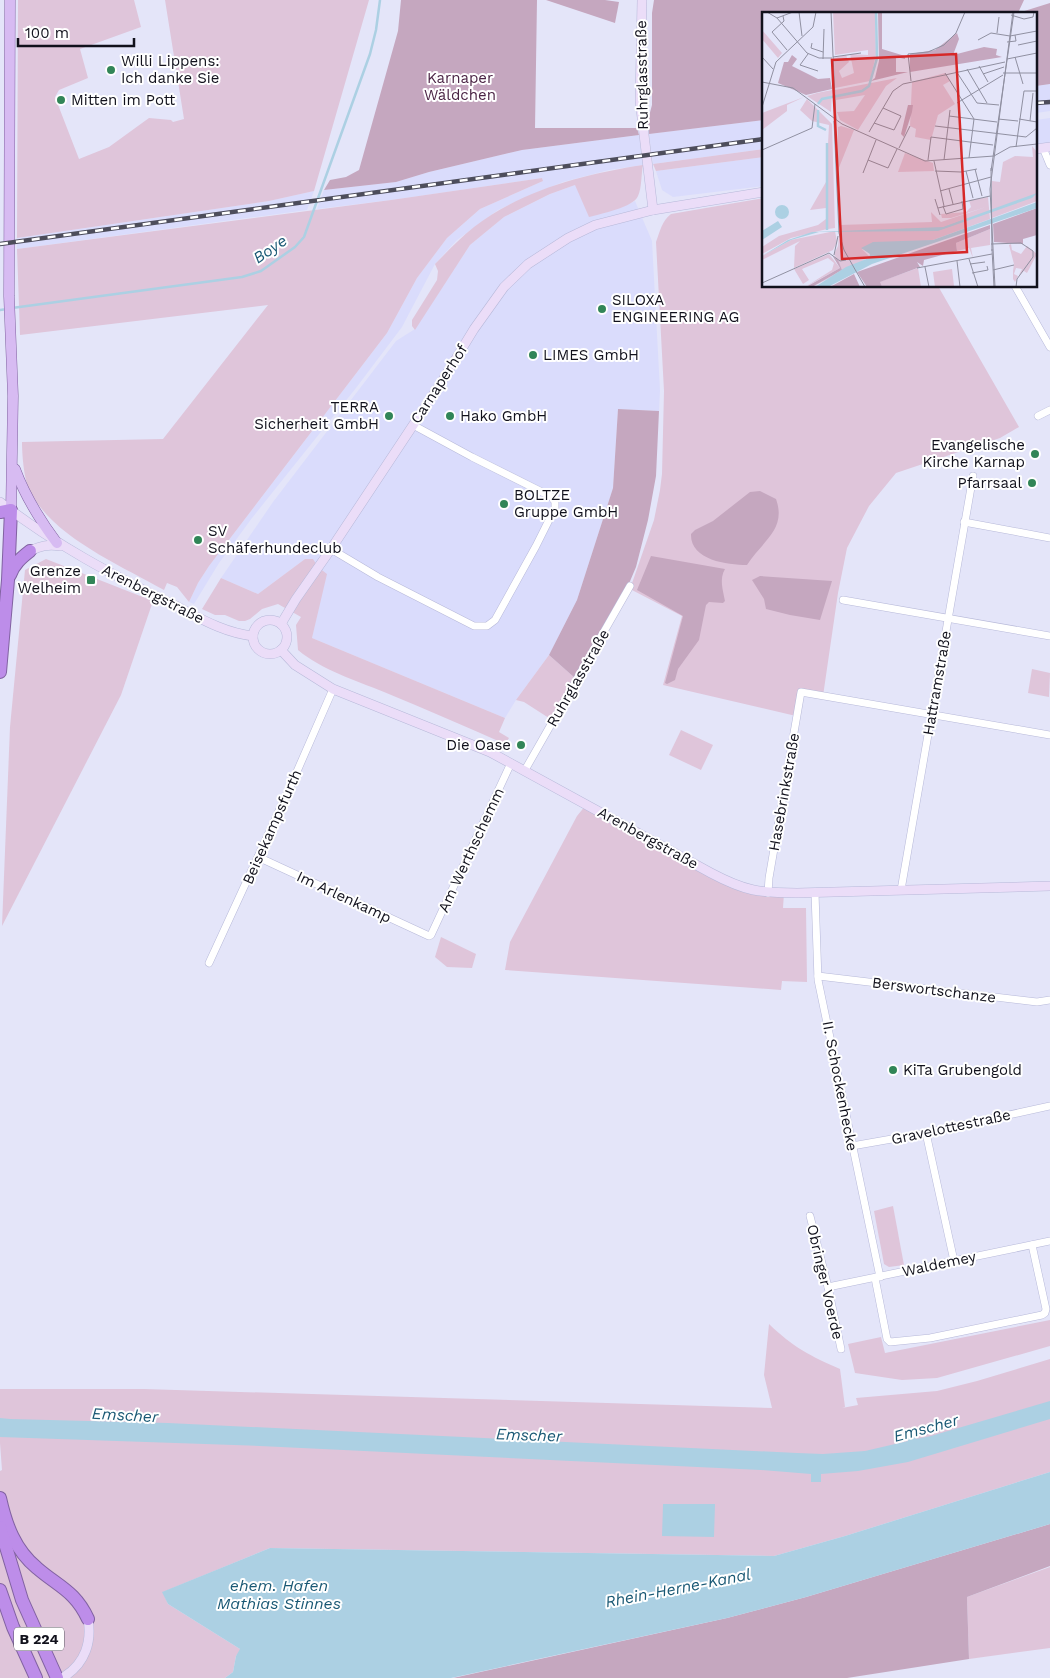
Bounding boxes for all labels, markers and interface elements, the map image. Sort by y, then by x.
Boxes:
inset map [762,12,1038,288]
scale bar [18,15,134,47]
street label: Ruhrglasstraße [632,20,652,130]
text: 100 m [25,24,69,42]
place label: Willi Lippens: Ich danke Sie [121,52,220,87]
marker: Willi Lippens: Ich danke Sie [105,64,117,76]
park label: Karnaper Wäldchen [424,69,496,104]
place label: Mitten im Pott [71,91,176,109]
marker: Mitten im Pott [55,94,67,106]
water label: Boye [249,231,291,267]
place label: SILOXA ENGINEERING AG [612,291,739,326]
marker: SILOXA ENGINEERING AG [596,303,608,315]
street label: Carnaperhof [407,341,471,427]
place label: LIMES GmbH [543,346,639,364]
marker: LIMES GmbH [527,349,539,361]
place label: TERRA Sicherheit GmbH [254,398,379,433]
place label: Hako GmbH [460,407,547,425]
marker: TERRA Sicherheit GmbH [383,410,395,422]
marker: Hako GmbH [444,410,456,422]
place label: Evangelische Kirche Karnap [922,436,1025,471]
marker: Evangelische Kirche Karnap [1029,448,1041,460]
place label: Pfarrsaal [958,474,1022,492]
marker: Pfarrsaal [1026,477,1038,489]
place label: BOLTZE Gruppe GmbH [514,486,618,521]
marker: BOLTZE Gruppe GmbH [498,498,510,510]
place label: SV Schäferhundeclub [208,522,342,557]
marker: SV Schäferhundeclub [192,534,204,546]
street label: Arenbergstraße [99,561,207,627]
place label: Grenze Welheim [18,562,81,597]
marker: Grenze Welheim [85,574,97,586]
street label: Ruhrglasstraße [543,626,613,730]
street label: Hattramstraße [919,629,955,737]
street label: Hasebrinkstraße [765,732,803,852]
place label: Die Oase [446,736,511,754]
marker: Die Oase [515,739,527,751]
street label: Beisekampsfurth [239,767,305,887]
street label: Am Werthschemm [434,785,508,915]
street label: Arenbergstraße [595,803,701,873]
street label: Im Arlenkamp [294,867,394,927]
street label: Berswortschanze [871,973,997,1007]
street label: II. Schockenhecke [819,1019,861,1153]
place label: KiTa Grubengold [903,1061,1022,1079]
marker: KiTa Grubengold [887,1064,899,1076]
street label: Gravelottestraße [890,1106,1012,1148]
street label: Obringer Voerde [803,1223,847,1341]
street label: Waldemey [900,1247,978,1281]
water label: Emscher [91,1404,159,1426]
water label: Emscher [891,1410,961,1446]
water label: Emscher [495,1424,563,1446]
water label: Rhein-Herne-Kanal [604,1565,753,1611]
water label: ehem. Hafen Mathias Stinnes [217,1576,341,1613]
road number: B 224 [14,1628,64,1650]

